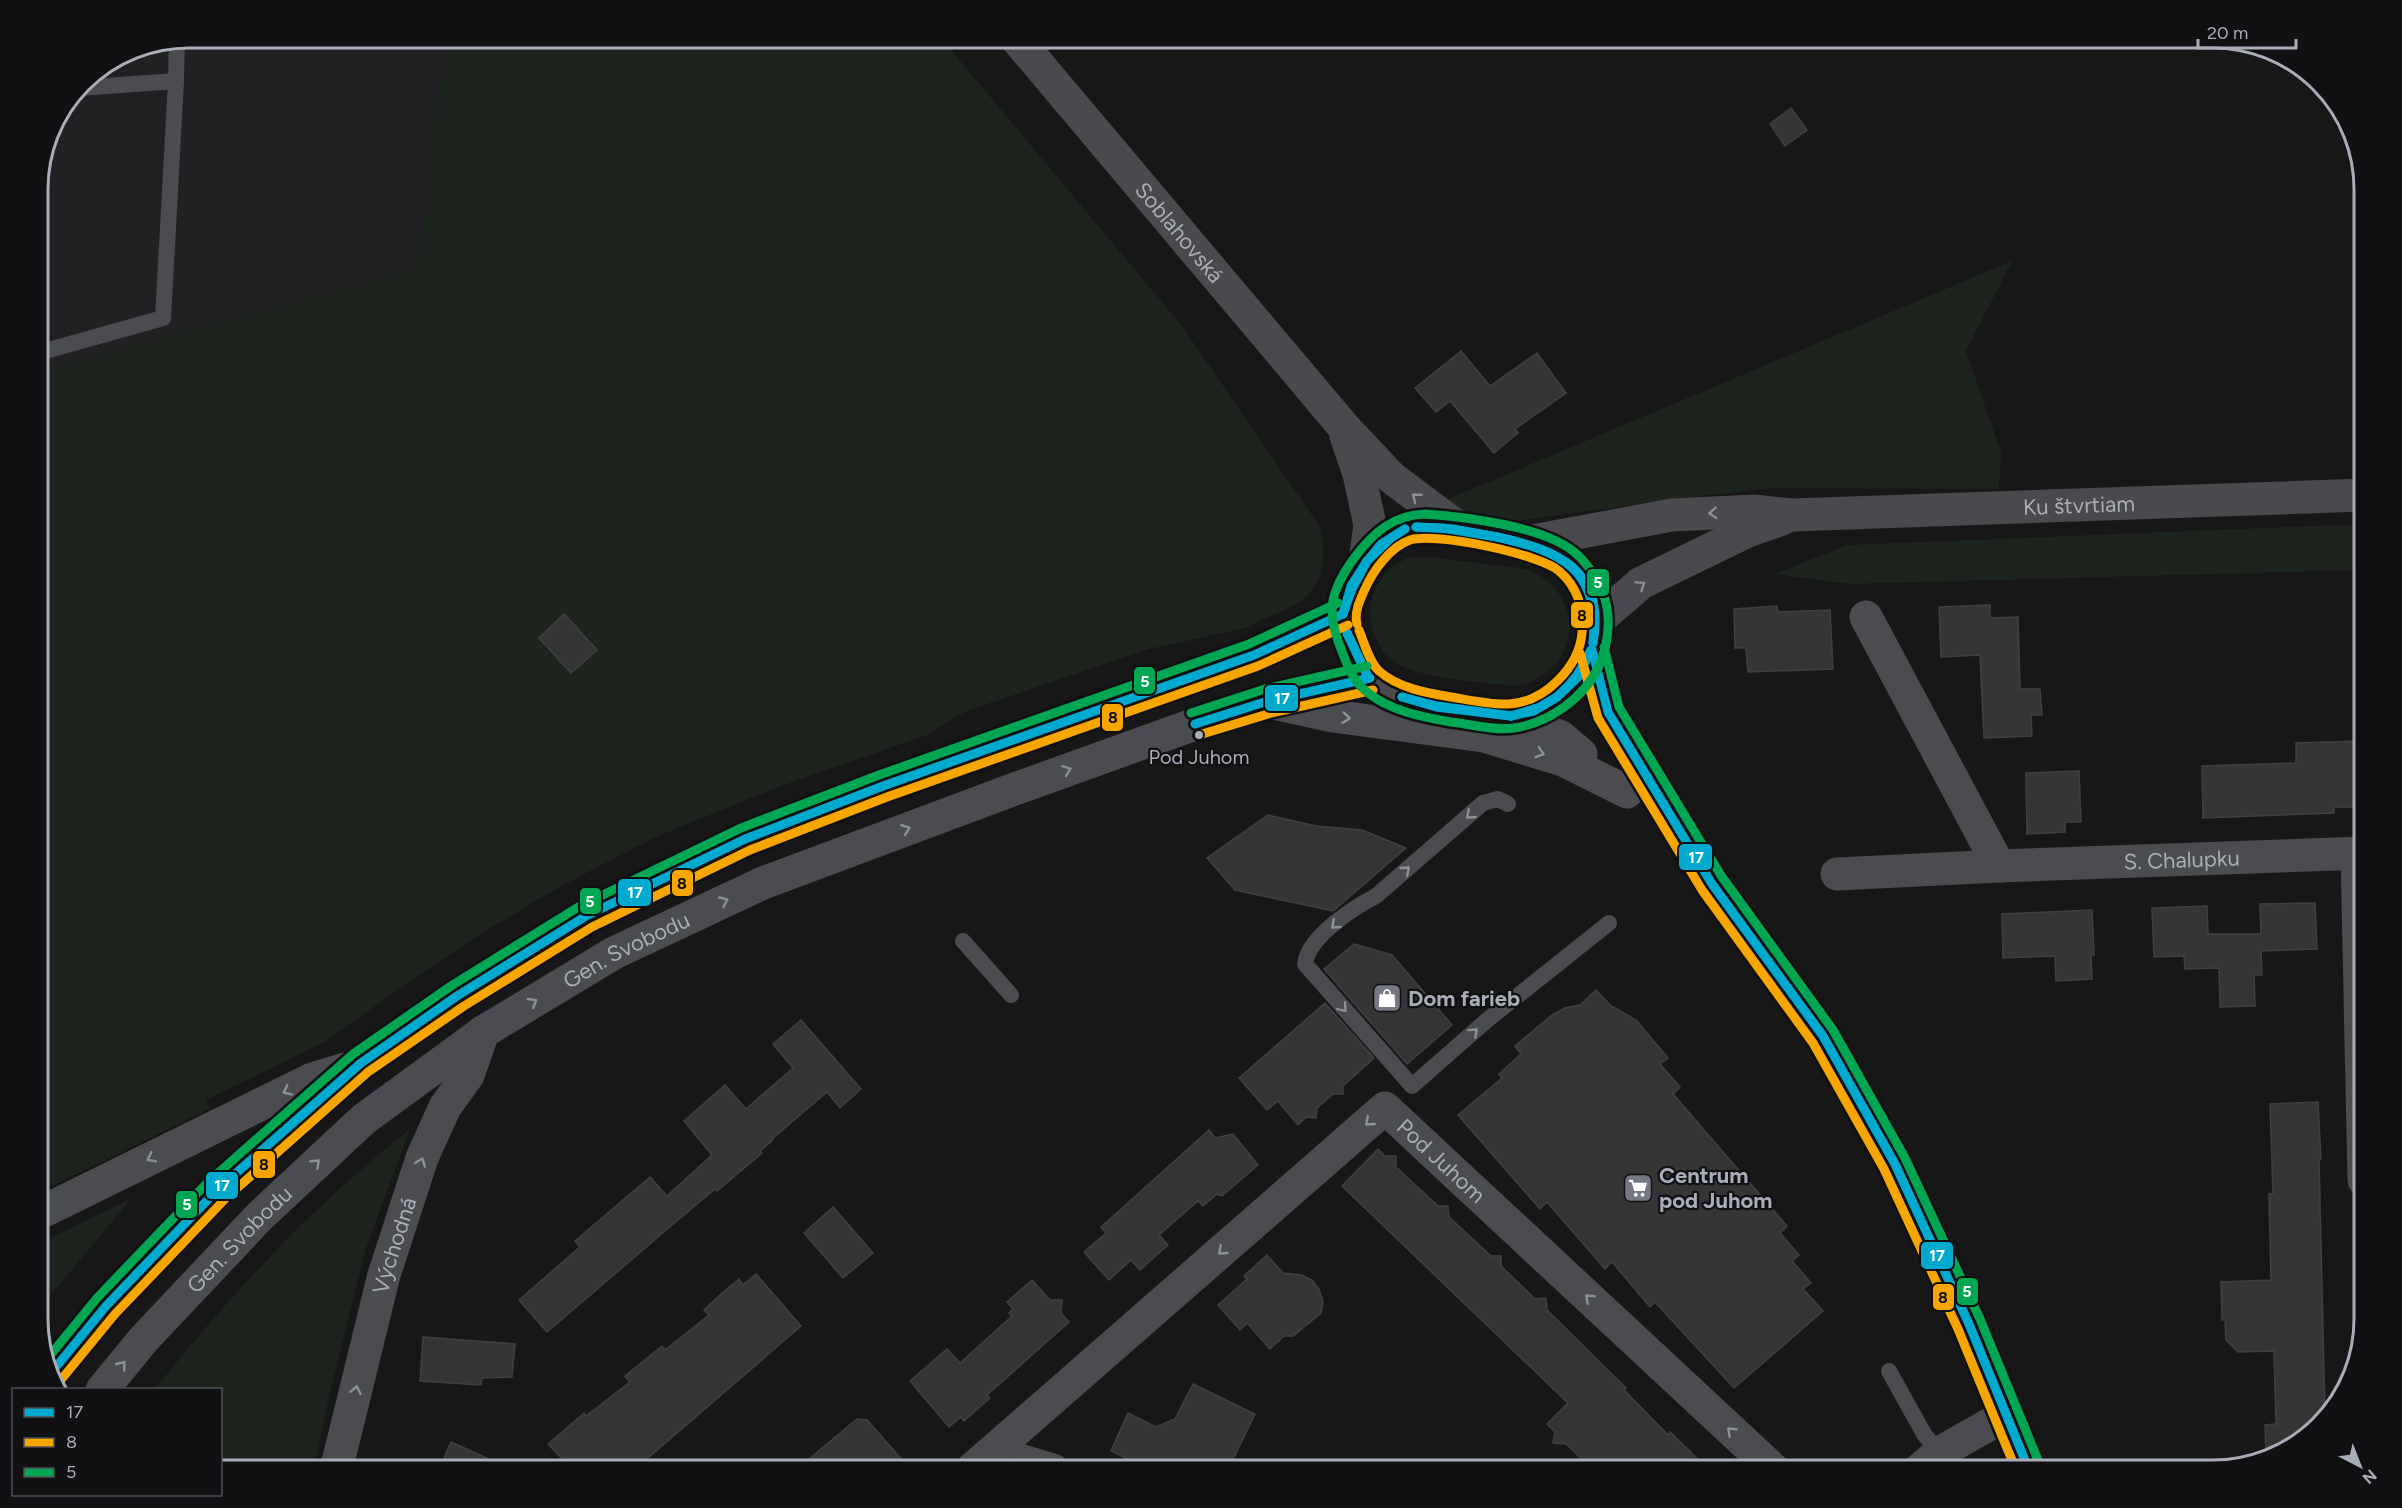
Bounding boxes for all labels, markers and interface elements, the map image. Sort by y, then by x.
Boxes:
scale bar [2198,12,2296,50]
text: 20 m [2207,22,2248,44]
street label: Soblahovská [1129,177,1229,288]
street label: Ku štvrtiam [2022,490,2135,521]
one-way arrow [1412,493,1423,504]
one-way arrow [1708,507,1717,520]
line badge: 5 [1586,568,1610,597]
text: 5 [1593,573,1603,592]
one-way arrow [1634,581,1645,592]
line badge: 8 [1570,601,1594,629]
text: 8 [1577,606,1587,625]
line badge: 5 [1133,666,1156,695]
text: 5 [1140,672,1150,691]
line badge: 17 [1264,684,1299,712]
text: 17 [1274,689,1290,708]
line badge: 8 [1101,703,1124,732]
text: 8 [1108,708,1118,727]
one-way arrow [1341,711,1350,723]
marker: Pod Juhom [1193,729,1205,741]
place label: Pod Juhom [1149,745,1249,769]
one-way arrow [1534,746,1545,758]
one-way arrow [1060,765,1071,777]
one-way arrow [1466,808,1477,819]
one-way arrow [900,824,910,837]
line badge: 17 [1678,843,1713,871]
street label: S. Chalupku [2123,844,2240,876]
text: 17 [1688,848,1704,867]
one-way arrow [1399,867,1410,878]
line badge: 8 [671,869,694,897]
text: 8 [677,874,687,893]
line badge: 17 [617,878,652,907]
text: 17 [627,883,643,902]
line badge: 5 [579,887,602,915]
text: 5 [585,892,595,911]
one-way arrow [718,897,729,909]
street label: Gen. Svobodu [558,906,694,995]
one-way arrow [1331,918,1342,929]
shop icon: Dom farieb [1371,982,1403,1014]
place label: Dom farieb [1408,985,1520,1012]
one-way arrow [527,997,537,1009]
one-way arrow [1336,1001,1347,1012]
one-way arrow [1467,1028,1478,1039]
one-way arrow [283,1084,294,1096]
street label: Pod Juhom [1391,1113,1491,1209]
one-way arrow [1365,1115,1376,1126]
one-way arrow [146,1150,157,1162]
line badge: 8 [252,1150,276,1179]
text: 8 [259,1155,269,1174]
one-way arrow [414,1158,427,1168]
one-way arrow [309,1160,320,1171]
place label: Centrum pod Juhom [1659,1162,1772,1214]
line badge: 17 [205,1171,239,1200]
supermarket icon: Centrum pod Juhom [1622,1172,1654,1204]
text: 17 [214,1176,230,1195]
street label: Gen. Svobodu [181,1180,298,1299]
line badge: 5 [175,1190,198,1219]
street label: Východná [367,1194,422,1297]
text: 5 [182,1195,192,1214]
line badge: 17 [1920,1241,1954,1270]
one-way arrow [1218,1244,1229,1255]
text: 17 [1929,1246,1945,1265]
line badge: 5 [1956,1277,1979,1306]
text: 5 [1962,1282,1972,1301]
line badge: 8 [1932,1283,1955,1311]
text: 8 [1938,1288,1948,1307]
one-way arrow [1585,1294,1595,1305]
one-way arrow [115,1360,126,1371]
one-way arrow [349,1385,362,1395]
legend [12,1388,222,1496]
text: 17 [66,1401,83,1423]
one-way arrow [1728,1427,1739,1438]
text: 8 [66,1431,77,1453]
north arrow [2330,1436,2390,1496]
text: 5 [66,1461,76,1483]
text: N [2359,1466,2381,1488]

